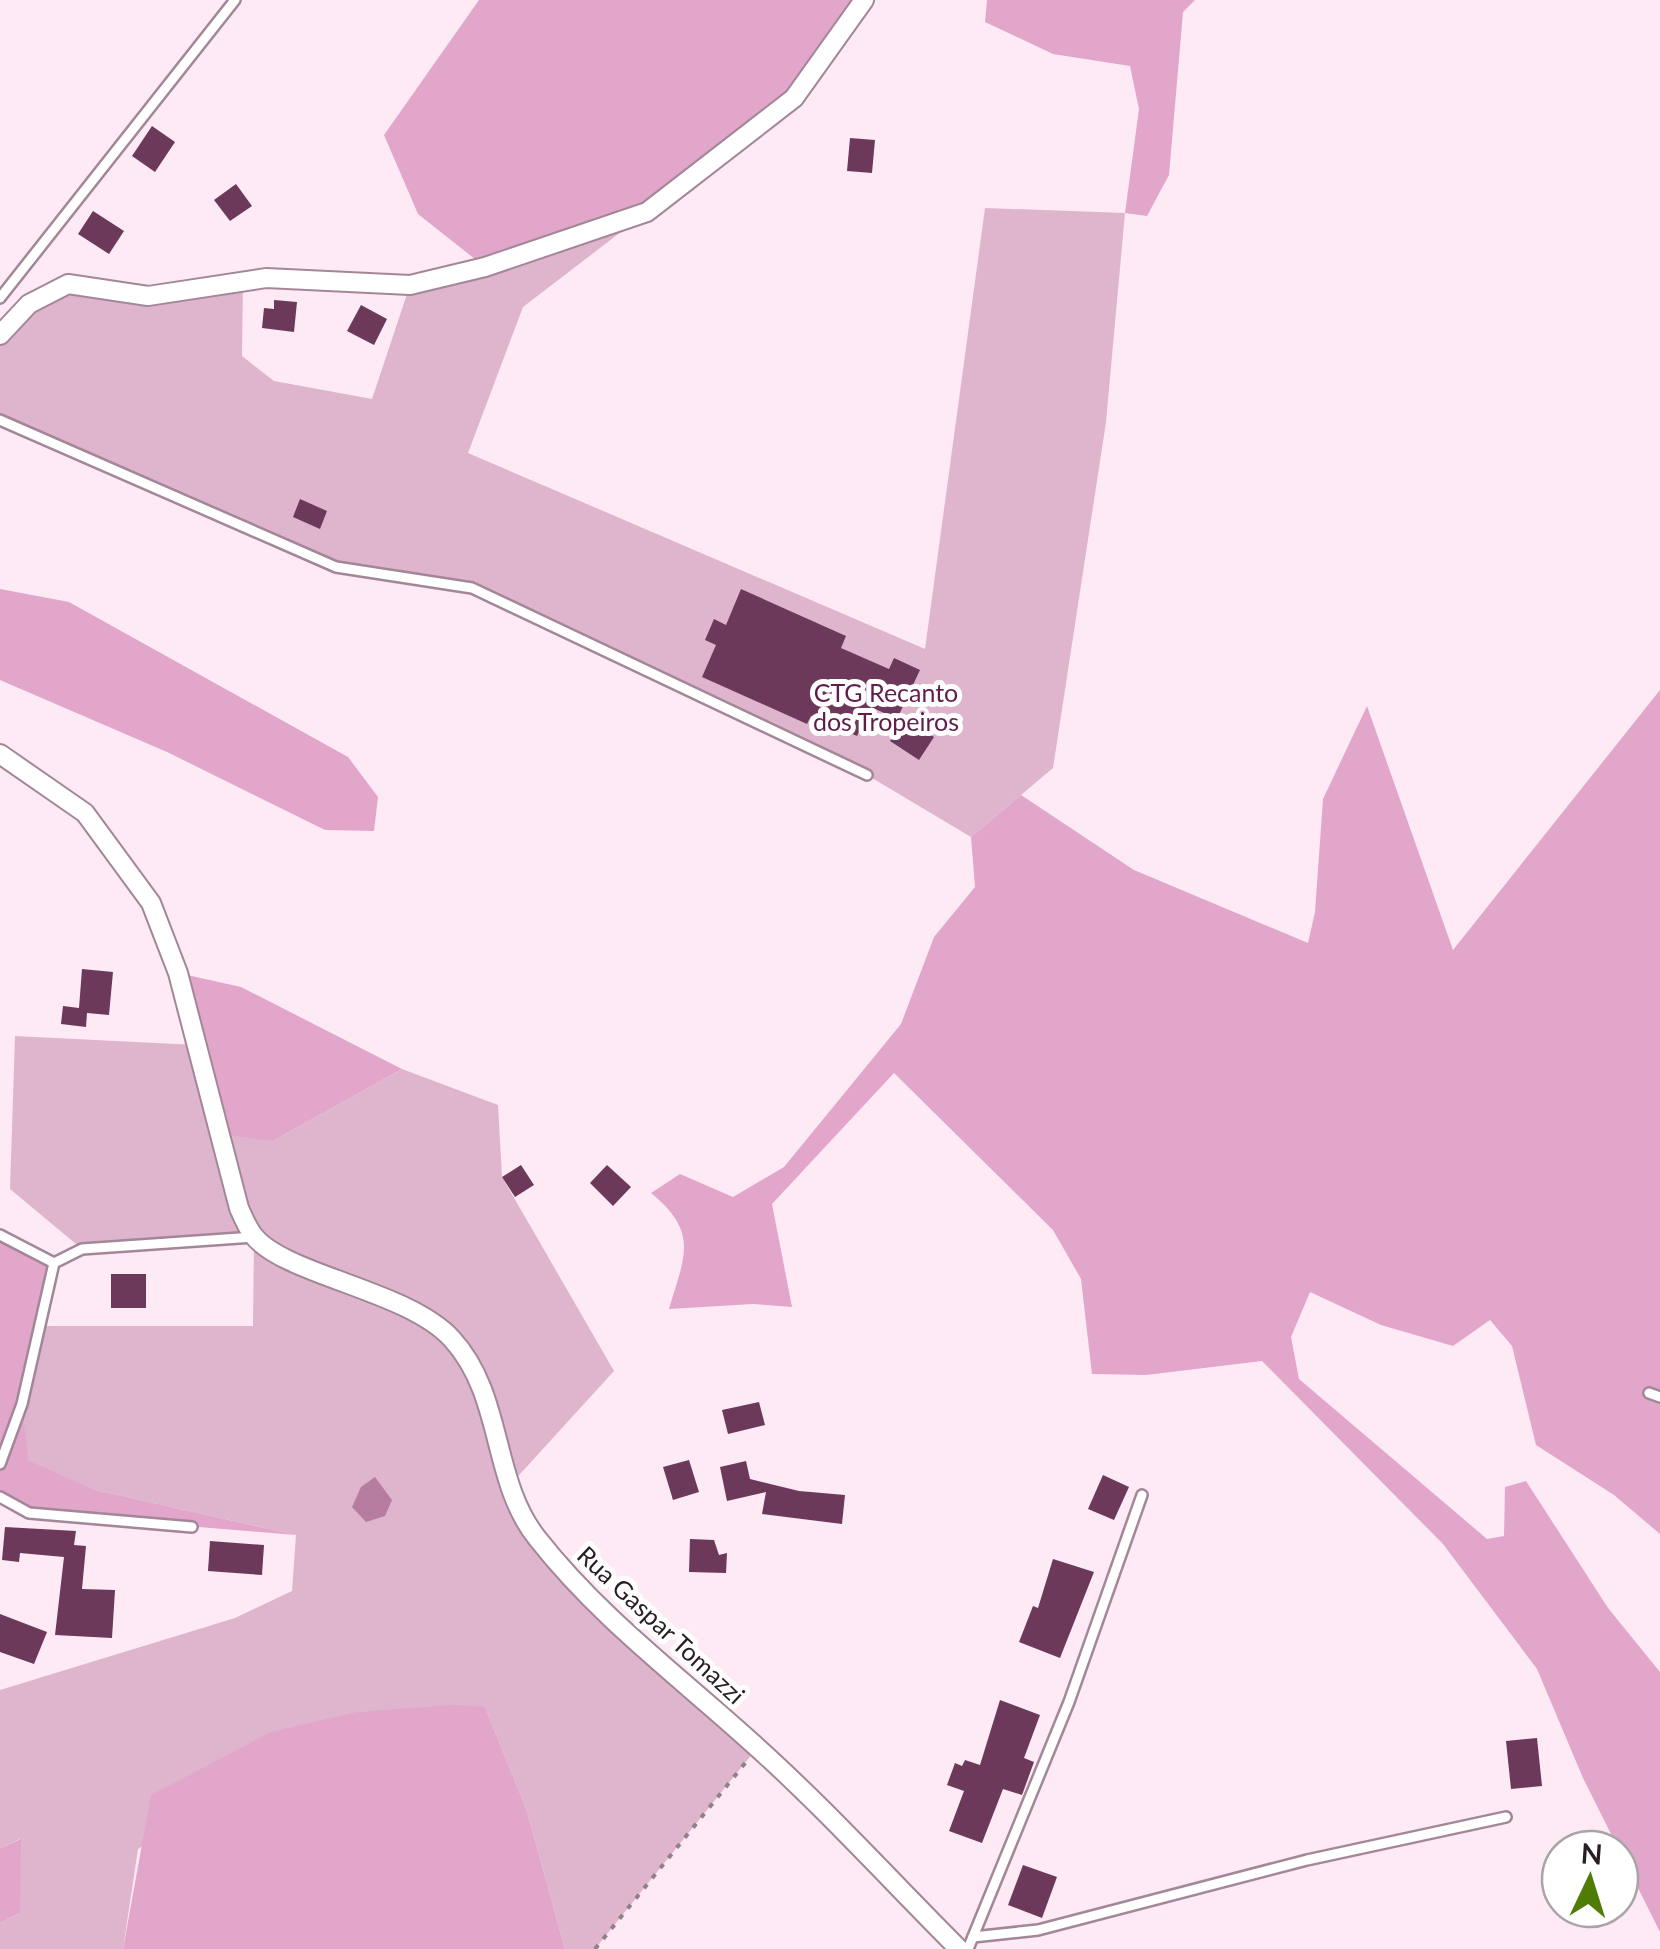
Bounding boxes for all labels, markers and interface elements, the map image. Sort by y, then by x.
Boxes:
park label: CTG Recanto dos Tropeiros [813,677,959,736]
street label: Rua Gaspar Tomazzi [572,1539,751,1709]
north arrow [1540,1829,1640,1929]
text: N [1580,1835,1604,1871]

